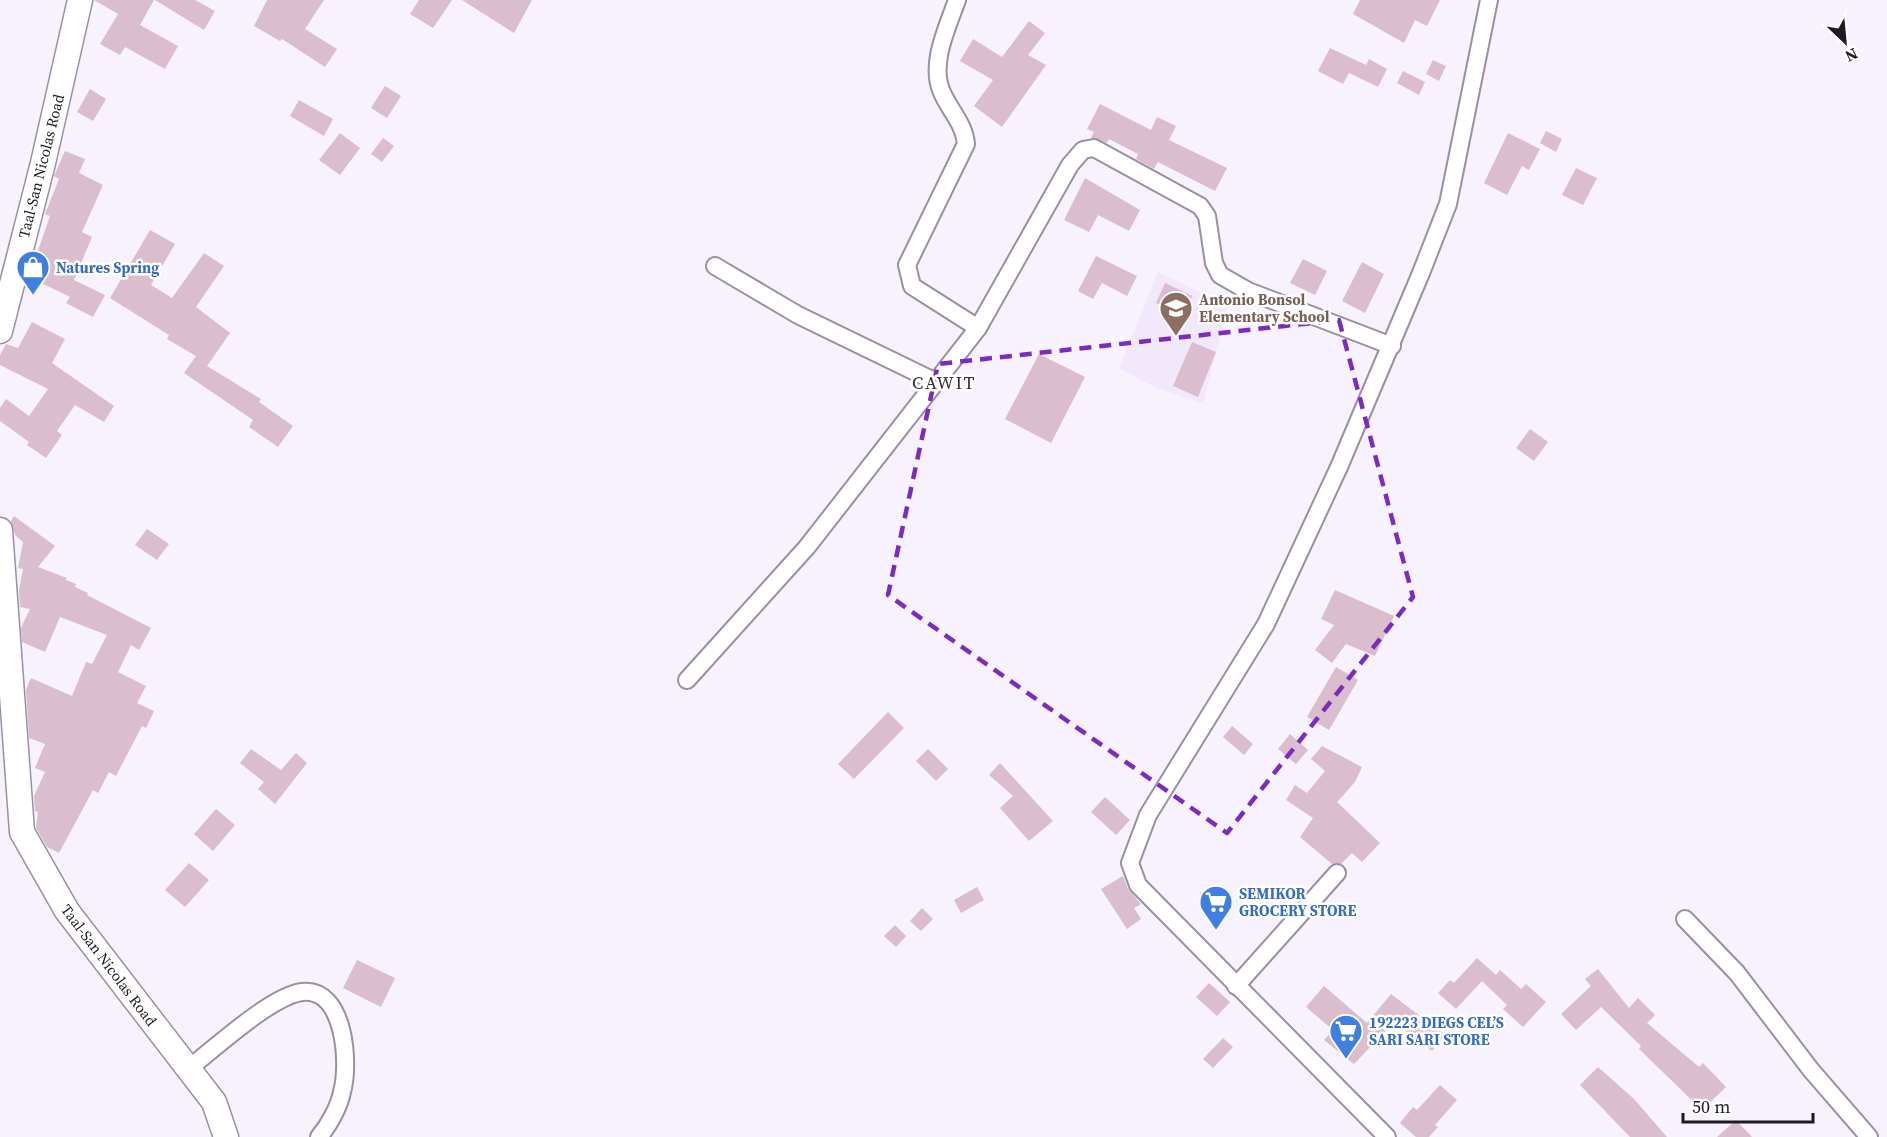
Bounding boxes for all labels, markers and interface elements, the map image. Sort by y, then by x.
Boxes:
north arrow [1815,12,1875,72]
text: N [1841,43,1862,68]
street label: Taal-San Nicolas Road [13,91,69,240]
shop icon: Natures Spring [15,249,51,296]
place label: Natures Spring [56,257,159,278]
place label: Antonio Bonsol Elementary School [1199,289,1330,327]
school or university icon: Antonio Bonsol Elementary School [1158,290,1194,337]
district label: CAWIT [912,370,976,395]
place label: SEMIKOR GROCERY STORE [1239,883,1356,921]
supermarket icon: SEMIKOR GROCERY STORE [1198,884,1234,931]
street label: Taal-San Nicolas Road [56,900,162,1031]
place label: 192223 DIEGS CEL’S SARI SARI STORE [1369,1012,1504,1050]
supermarket icon: 192223 DIEGS CEL’S SARI SARI STORE [1328,1013,1364,1060]
scale bar [1683,1086,1814,1124]
text: 50 m [1692,1094,1730,1119]

